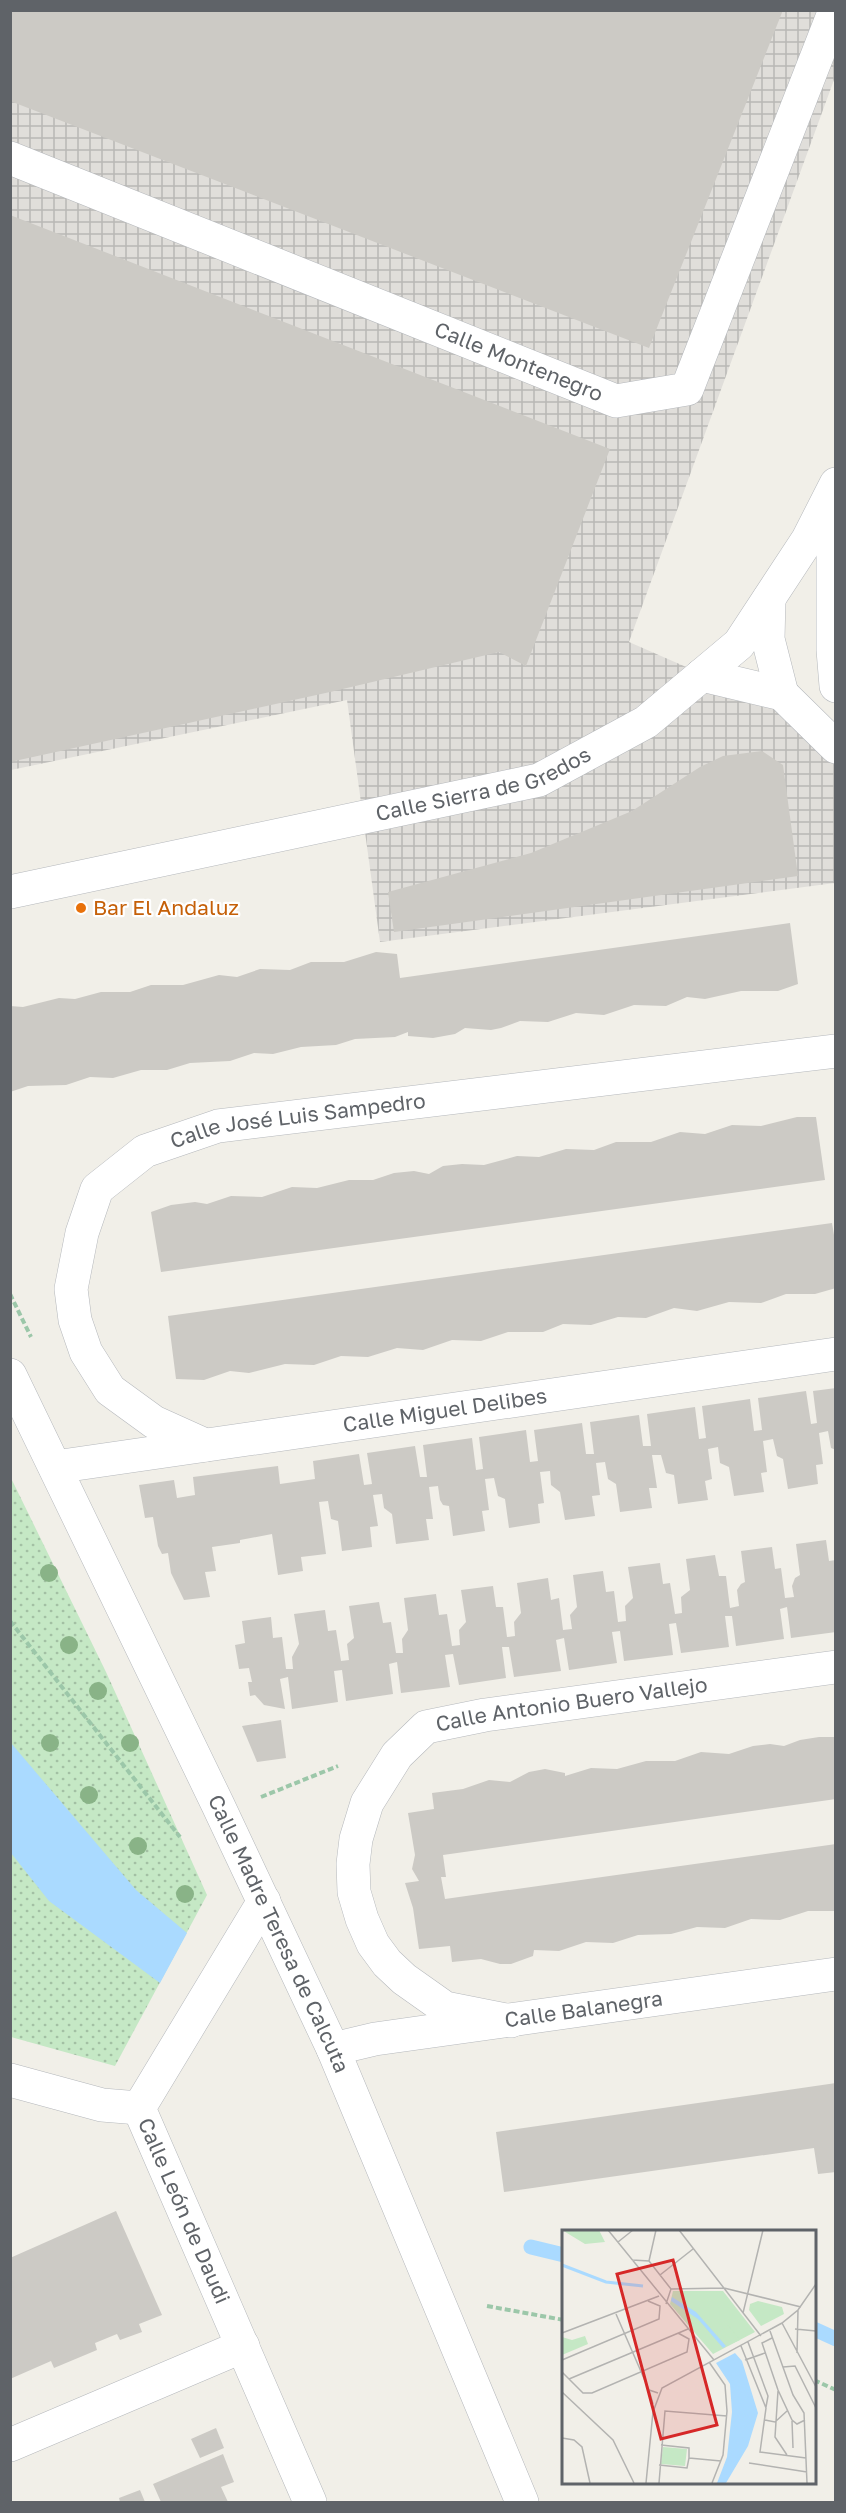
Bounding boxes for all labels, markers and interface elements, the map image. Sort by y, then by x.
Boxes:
street label: Calle Montenegro [431,316,607,406]
street label: Calle Sierra de Gredos [373,741,595,826]
place label: Bar El Andaluz [93,894,239,920]
marker: Bar El Andaluz [74,901,88,915]
street label: Calle José Luis Sampedro [167,1087,427,1153]
street label: Calle Miguel Delibes [341,1382,549,1437]
street label: Calle Antonio Buero Vallejo [433,1671,709,1737]
street label: Calle Madre Teresa de Calcuta [203,1790,355,2076]
street label: Calle Balanegra [503,1985,664,2033]
street label: Calle León de Daudi [133,2114,236,2307]
inset map [562,2230,816,2483]

